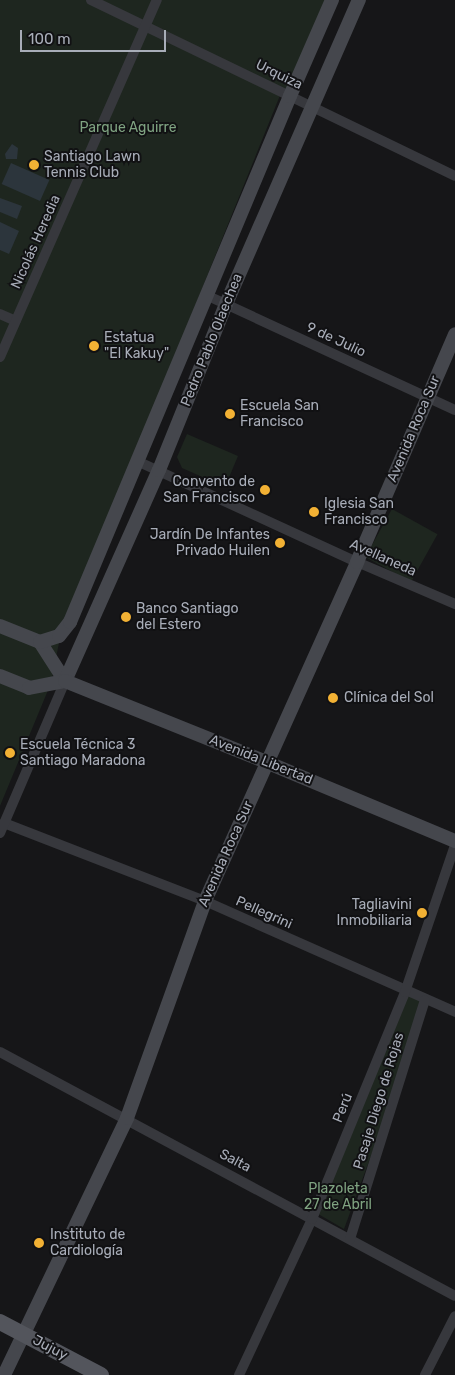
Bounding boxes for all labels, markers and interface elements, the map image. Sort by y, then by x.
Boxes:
scale bar [22,20,169,52]
text: 100 m [28,30,70,48]
street label: Urquiza [253,56,305,94]
park label: Parque Aguirre [79,120,177,136]
place label: Santiago Lawn Tennis Club [44,149,141,182]
marker: Santiago Lawn Tennis Club [28,159,40,171]
street label: Nicolás Heredia [8,193,64,291]
street label: Pedro Pablo Olaechea [178,271,246,409]
street label: 9 de Julio [304,319,368,361]
place label: Estatua "El Kakuy" [104,330,169,362]
marker: Estatua "El Kakuy" [88,340,100,352]
street label: Avenida Roca Sur [384,373,444,485]
place label: Escuela San Francisco [240,398,319,431]
marker: Escuela San Francisco [224,408,236,420]
place label: Convento de San Francisco [163,474,255,507]
marker: Convento de San Francisco [259,484,271,496]
place label: Iglesia San Francisco [324,496,394,528]
marker: Iglesia San Francisco [308,506,320,518]
place label: Jardín De Infantes Privado Huilen [150,527,270,560]
street label: Avellaneda [347,536,419,580]
marker: Jardín De Infantes Privado Huilen [274,537,286,549]
place label: Banco Santiago del Estero [136,601,239,634]
marker: Banco Santiago del Estero [120,611,132,623]
place label: Clínica del Sol [344,690,434,706]
marker: Clínica del Sol [326,691,340,705]
street label: Avenida Libertad [207,732,315,788]
place label: Escuela Técnica 3 Santiago Maradona [20,737,146,770]
marker: Escuela Técnica 3 Santiago Maradona [4,747,16,759]
street label: Avenida Roca Sur [195,798,257,910]
street label: Pellegrini [233,893,295,933]
place label: Tagliavini Inmobiliaria [337,897,412,930]
marker: Tagliavini Inmobiliaria [416,907,428,919]
street label: Pasaje Diego de Rojas [350,1031,408,1171]
street label: Perú [330,1091,356,1125]
street label: Salta [216,1146,254,1176]
park label: Plazoleta 27 de Abril [304,1181,372,1214]
place label: Instituto de Cardiología [50,1227,125,1260]
marker: Instituto de Cardiología [32,1236,46,1250]
street label: Jujuy [30,1332,70,1364]

